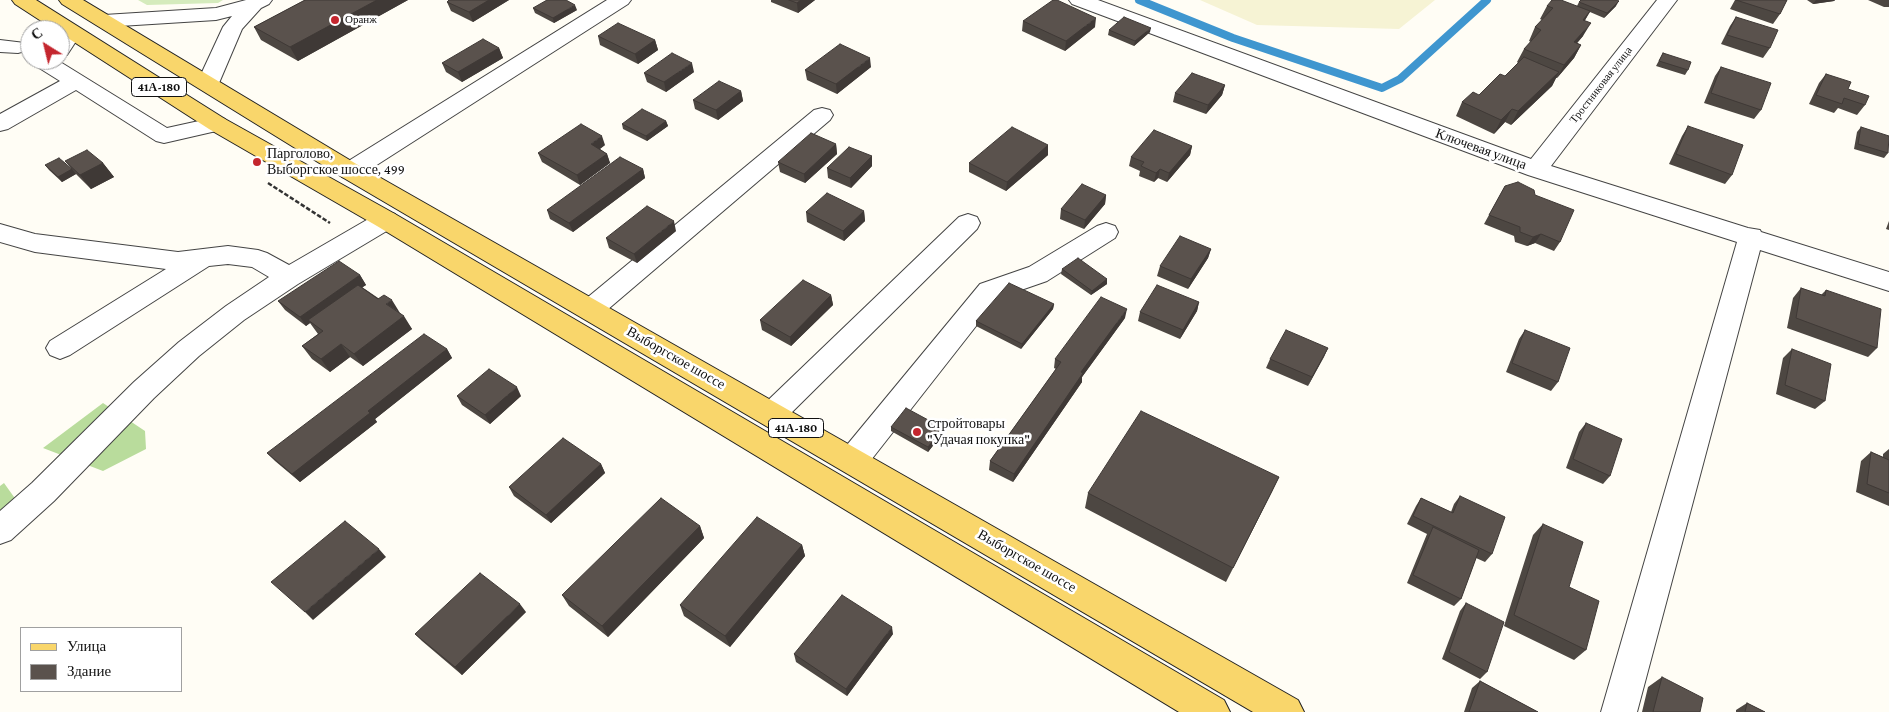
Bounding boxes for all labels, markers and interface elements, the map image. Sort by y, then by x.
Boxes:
place label: Оранж [345,13,377,27]
marker: Оранж [329,14,341,26]
north arrow [20,20,70,70]
text: С [28,24,46,43]
street label: Тростниковая улица [1567,44,1635,126]
road number: 41А-180 [132,77,186,96]
street label: Ключевая улица [1433,125,1529,173]
place label: Парголово, Выборгское шоссе, 499 [267,146,405,178]
marker: Парголово, Выборгское шоссе, 499 [251,156,263,168]
street label: Выборгское шоссе [624,323,728,393]
place label: Cтройтовары "Удачая покупка" [927,416,1030,448]
road number: 41А-180 [768,418,824,438]
marker: Cтройтовары "Удачая покупка" [911,426,923,438]
street label: Выборгское шоссе [975,526,1079,596]
legend [20,627,182,692]
text: Улица [67,638,106,654]
text: Здание [67,663,111,679]

